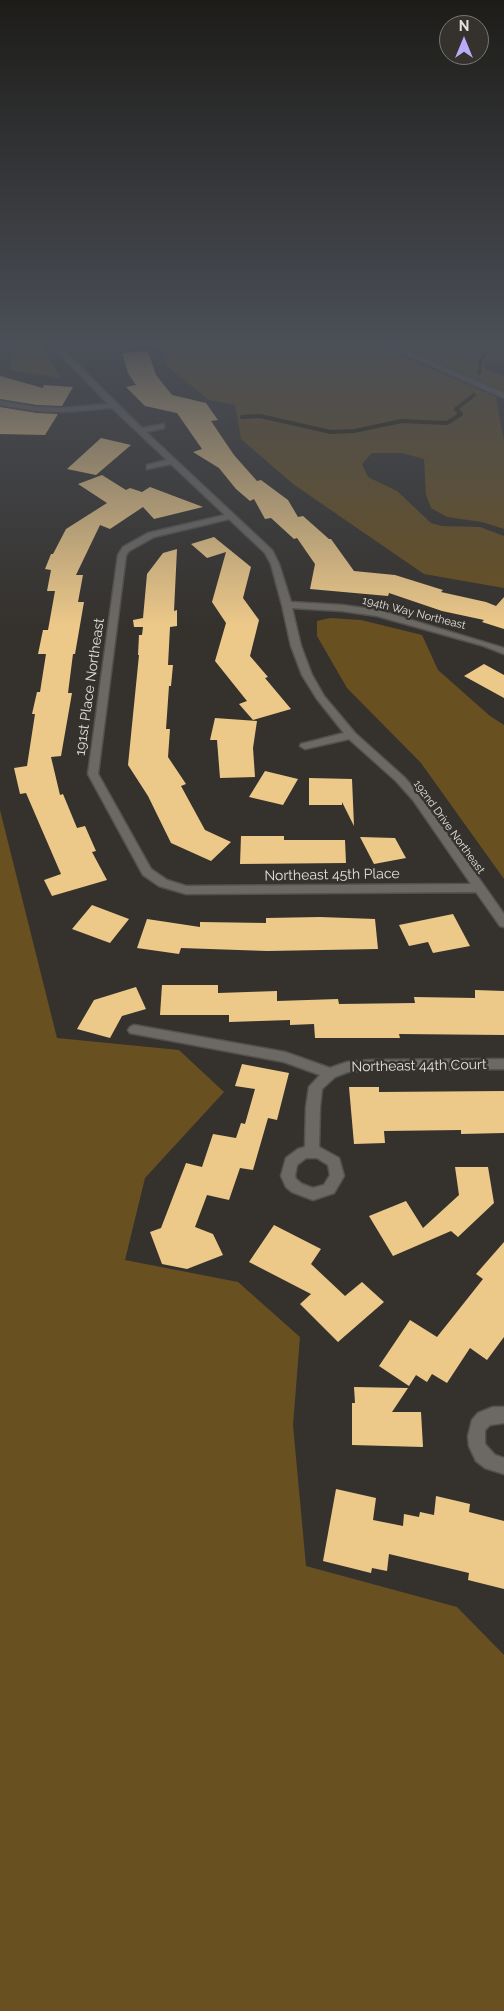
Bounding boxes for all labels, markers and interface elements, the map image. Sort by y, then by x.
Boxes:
north arrow [439,15,489,65]
text: N [459,18,469,34]
street label: 194th Way Northeast [361,594,467,632]
street label: 191st Place Northeast [72,617,108,757]
street label: 192nd Drive Northeast [411,778,487,876]
street label: Northeast 45th Place [264,865,400,885]
street label: Northeast 44th Court [351,1056,487,1076]

